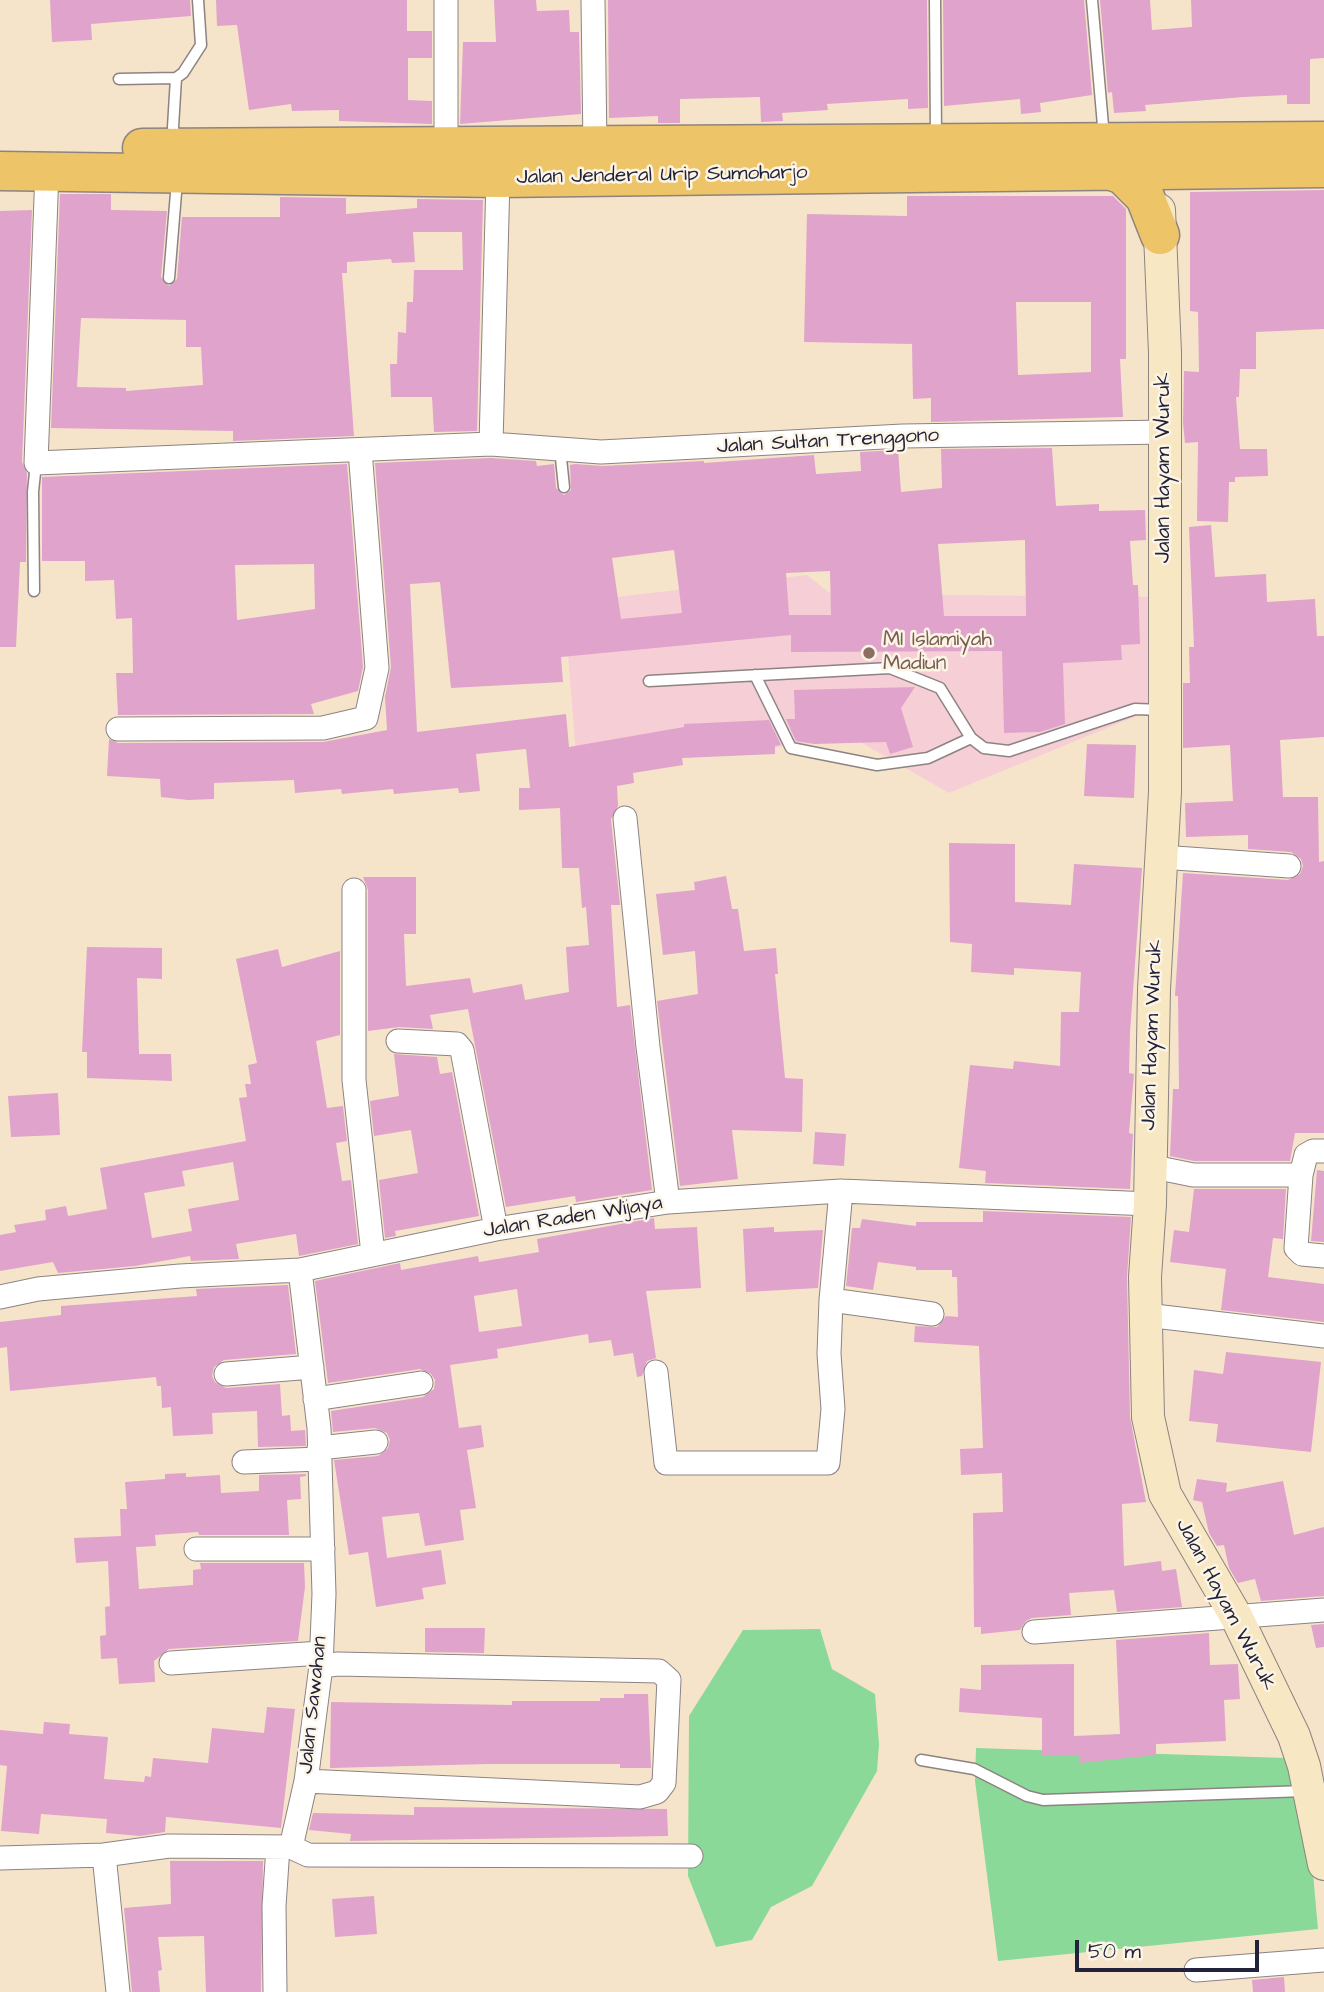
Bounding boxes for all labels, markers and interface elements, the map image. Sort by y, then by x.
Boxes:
street label: Jalan Jenderal Urip Sumoharjo [516,161,808,191]
street label: Jalan Hayam Wuruk [1152,373,1178,563]
street label: Jalan Sultan Trenggono [716,424,940,460]
place label: MI Islamiyah Madiun [883,628,992,678]
marker: MI Islamiyah Madiun [861,645,877,661]
street label: Jalan Hayam Wuruk [1137,939,1169,1131]
street label: Jalan Raden Wijaya [482,1191,664,1245]
street label: Jalan Hayam Wuruk [1169,1515,1281,1695]
street label: Jalan Sawahan [294,1635,334,1775]
scale bar [1079,1926,1263,1970]
text: 50 m [1088,1937,1141,1966]

